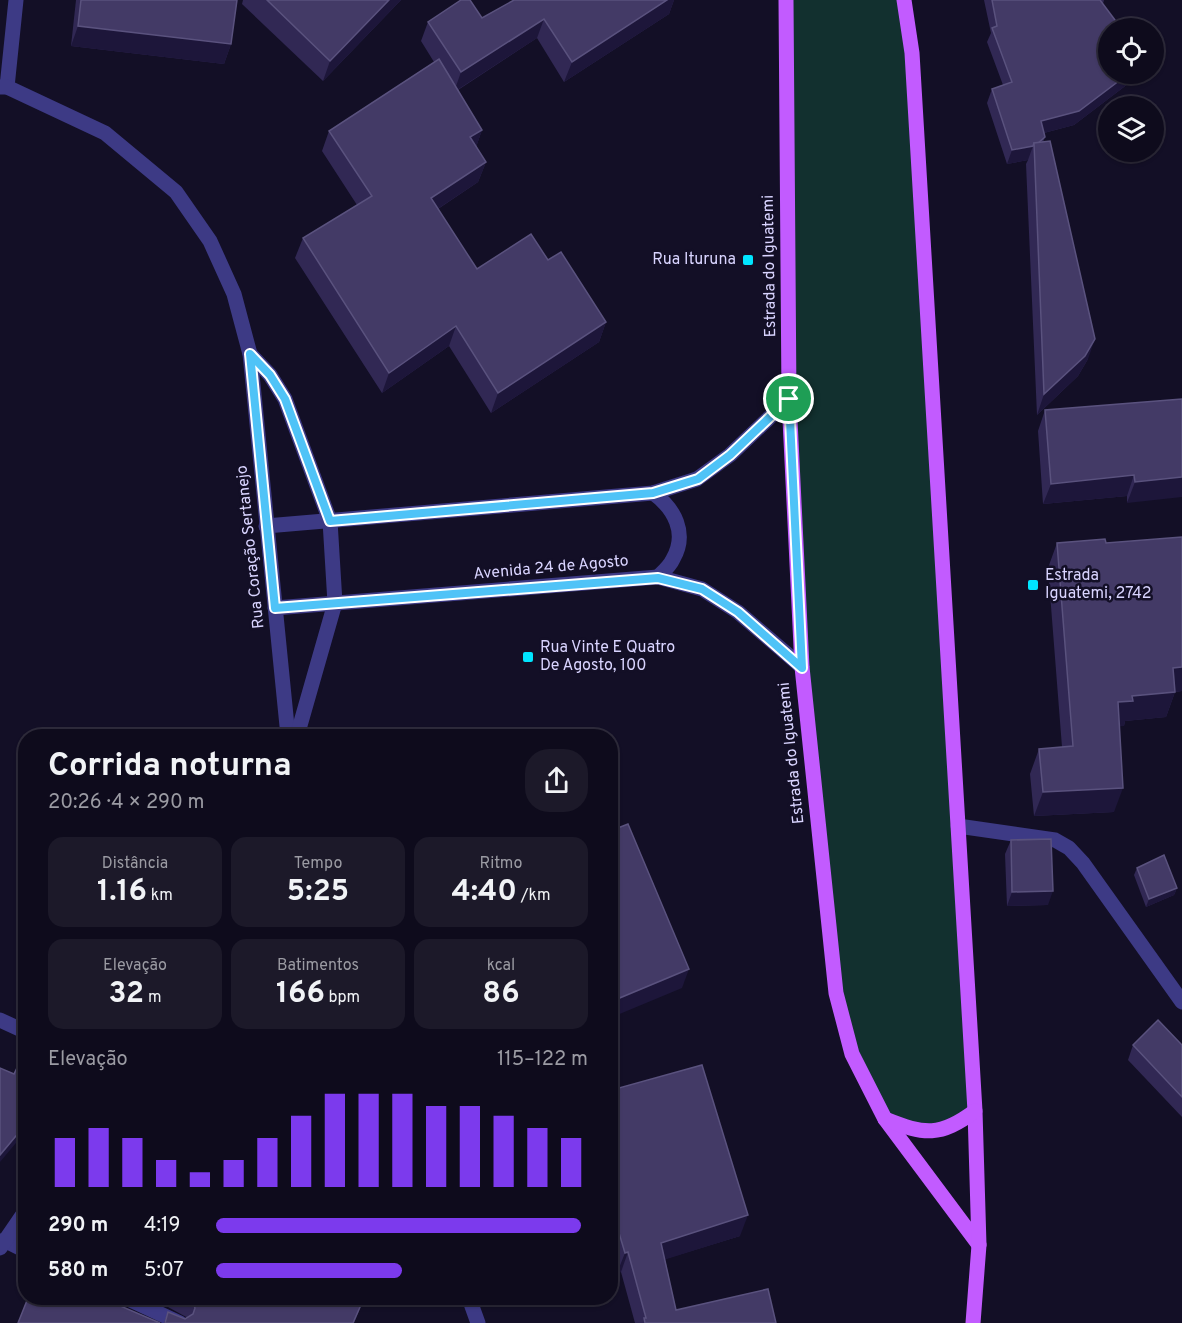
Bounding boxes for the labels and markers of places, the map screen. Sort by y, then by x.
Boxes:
place label: Rua Ituruna [652,250,736,270]
marker: Rua Ituruna [741,253,755,267]
pin [763,373,814,424]
place label: Estrada Iguatemi, 2742 [1045,566,1152,604]
marker: Estrada Iguatemi, 2742 [1026,578,1040,592]
place label: Rua Vinte E Quatro De Agosto, 100 [540,638,675,676]
marker: Rua Vinte E Quatro De Agosto, 100 [521,650,535,664]

